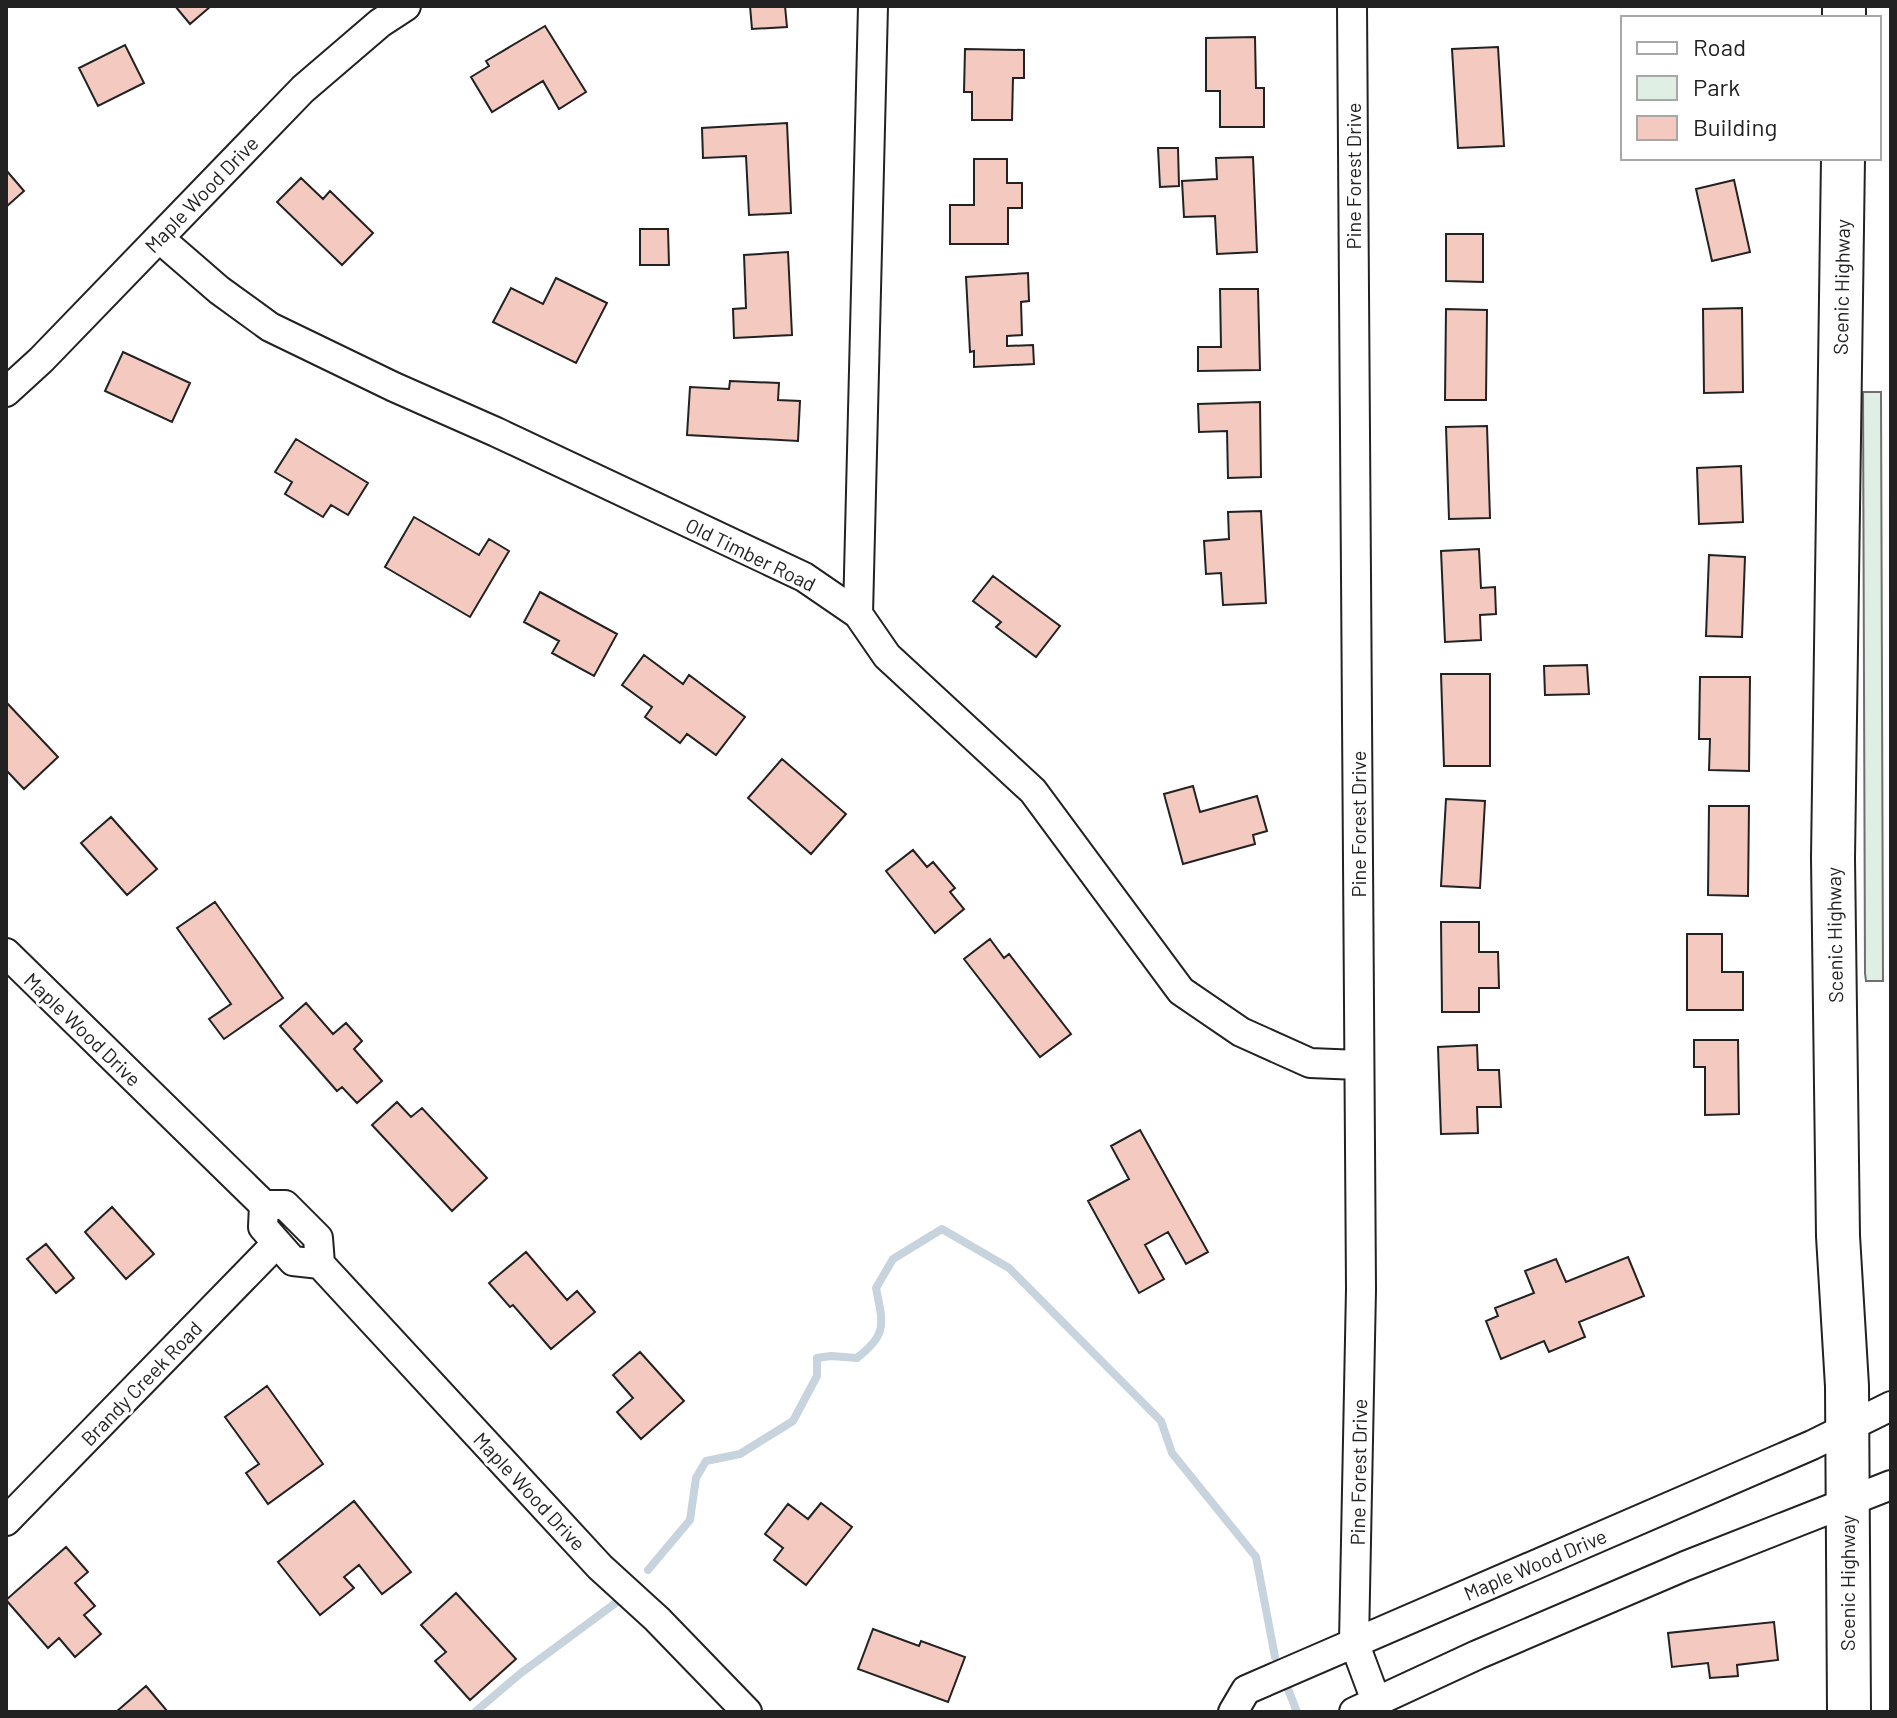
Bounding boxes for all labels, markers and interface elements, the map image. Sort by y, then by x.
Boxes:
legend [1621,16,1881,160]
text: Road [1693,32,1746,61]
text: Park [1693,72,1740,101]
street label: Pine Forest Drive [1341,103,1365,249]
text: Building [1693,112,1777,141]
street label: Maple Wood Drive [139,131,263,257]
street label: Scenic Highway [1828,219,1854,355]
street label: Old Timber Road [682,512,820,596]
street label: Pine Forest Drive [1346,751,1370,897]
street label: Scenic Highway [1821,867,1847,1003]
street label: Maple Wood Drive [20,967,146,1091]
street label: Brandy Creek Road [76,1316,206,1450]
street label: Pine Forest Drive [1345,1398,1371,1546]
street label: Maple Wood Drive [469,1427,591,1555]
street label: Scenic Highway [1835,1515,1859,1651]
street label: Maple Wood Drive [1460,1523,1610,1605]

